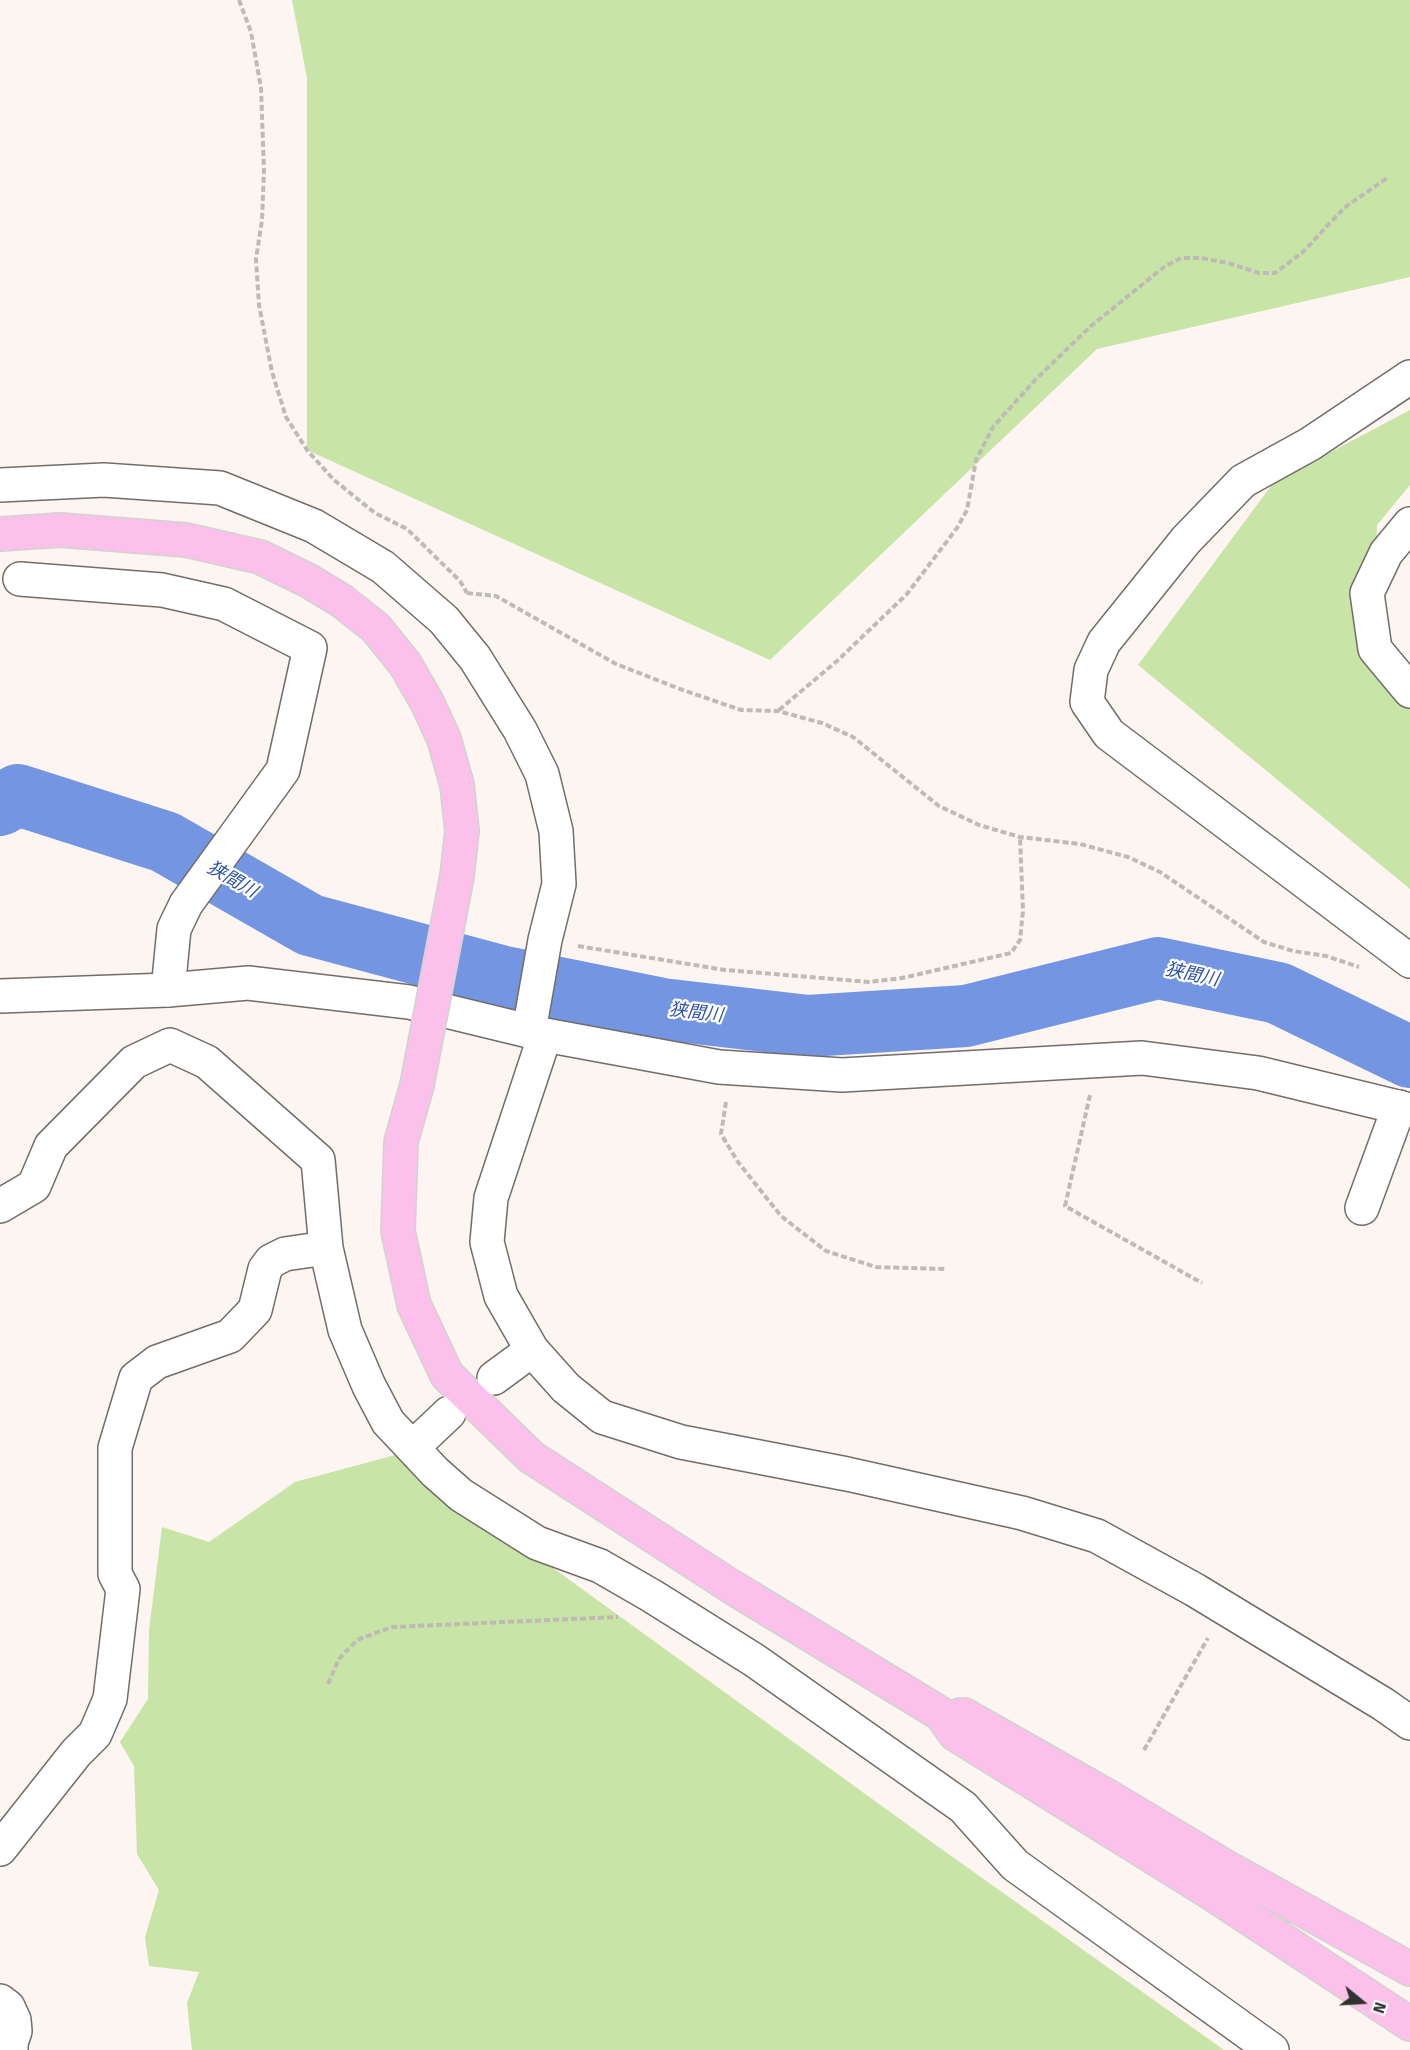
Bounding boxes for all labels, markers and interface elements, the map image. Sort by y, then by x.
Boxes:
water label: 狭間川 [203,857,261,903]
water label: 狭間川 [1163,959,1221,991]
water label: 狭間川 [668,999,724,1027]
north arrow [1332,1972,1392,2032]
text: N [1369,2000,1390,2016]

